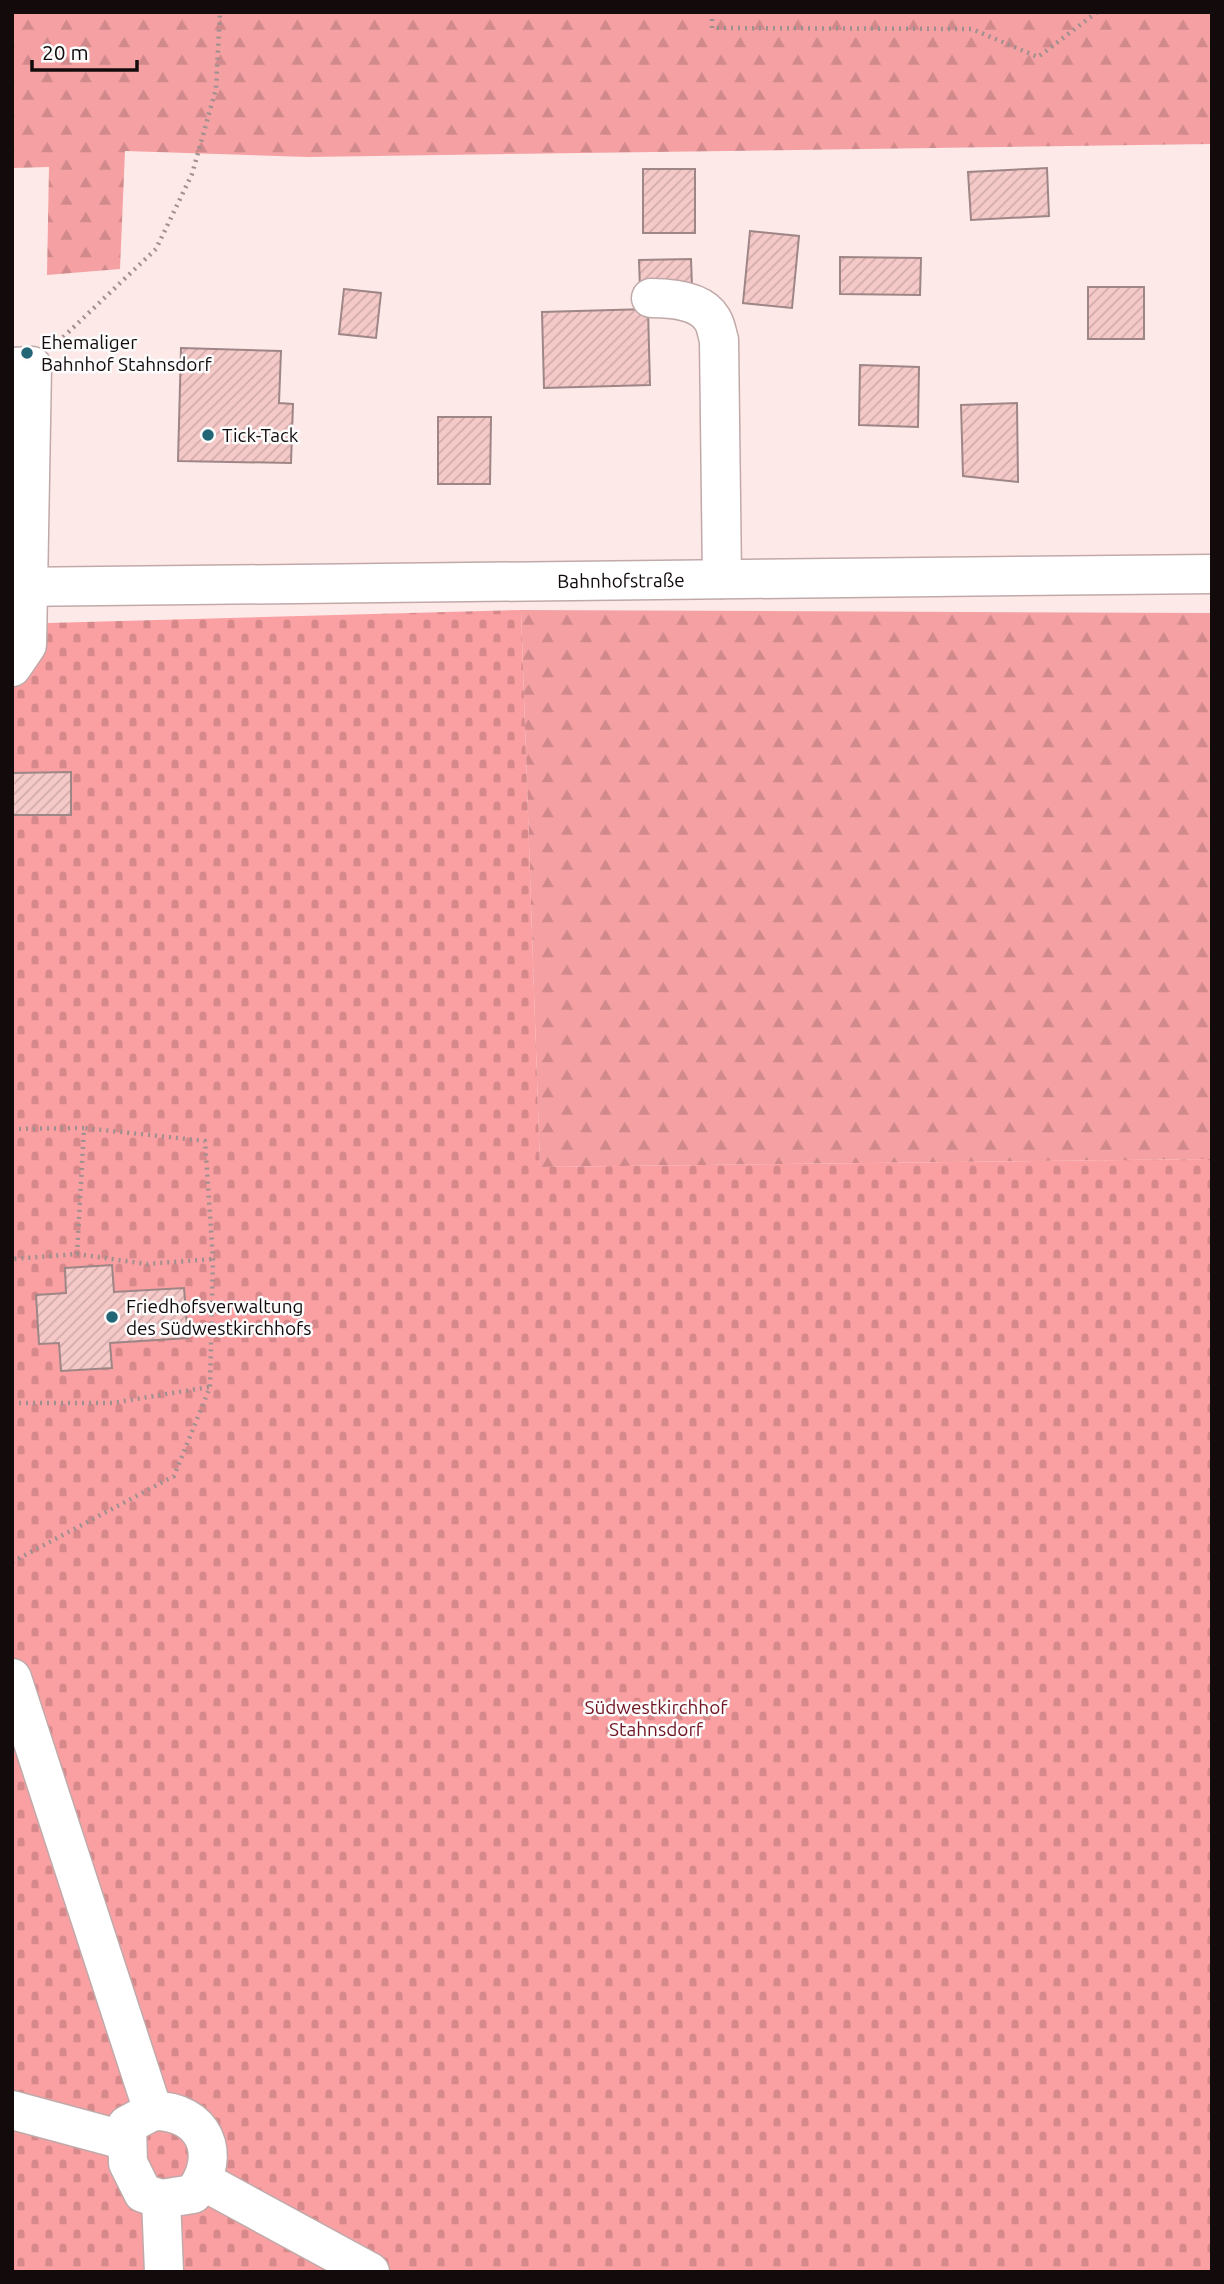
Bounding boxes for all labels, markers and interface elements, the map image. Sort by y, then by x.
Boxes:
scale bar [32,28,136,72]
text: 20 m [42,40,89,64]
place label: Ehemaliger Bahnhof Stahnsdorf [41,331,213,375]
marker: Ehemaliger Bahnhof Stahnsdorf [19,345,35,361]
place label: Tick-Tack [222,424,299,446]
marker: Tick-Tack [200,427,216,443]
street label: Bahnhofstraße [557,569,685,592]
place label: Friedhofsverwaltung des Südwestkirchhofs [126,1295,312,1339]
marker: Friedhofsverwaltung des Südwestkirchhofs [104,1309,120,1325]
park label: Südwestkirchhof Stahnsdorf [584,1696,728,1740]

